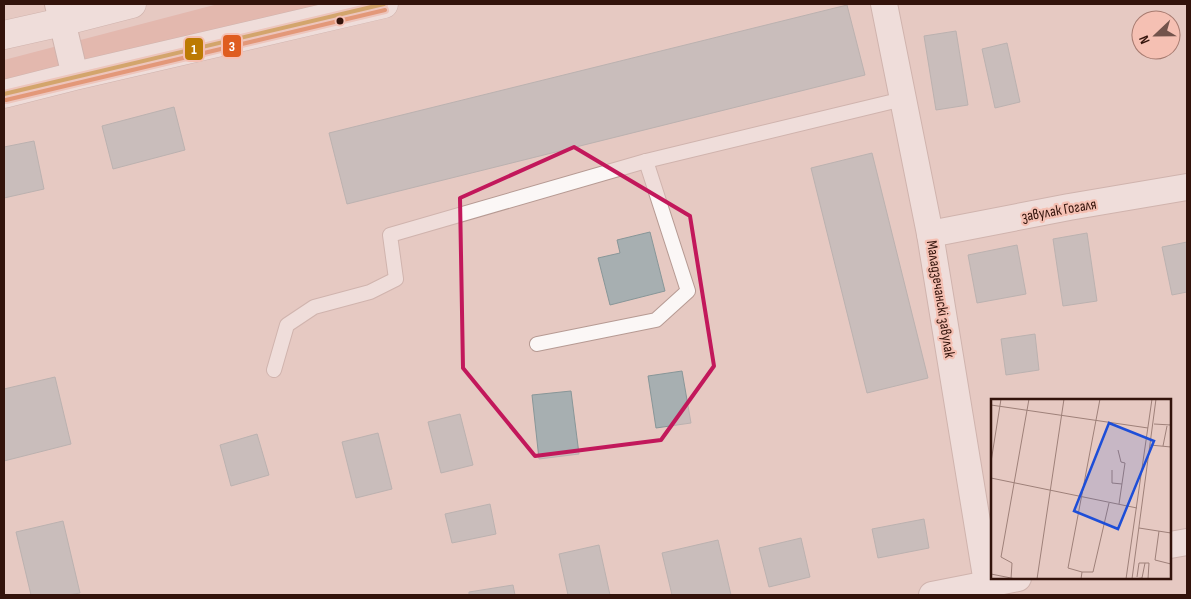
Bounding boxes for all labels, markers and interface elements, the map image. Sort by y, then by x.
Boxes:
north arrow [1131,10,1181,60]
unlabelled marker [335,16,345,26]
text: N [1135,33,1154,46]
line badge: 3 [222,34,242,58]
line badge: 1 [184,37,204,61]
text: 3 [229,38,235,55]
text: 1 [191,41,197,58]
street label: завулак Гогаля [1020,195,1098,226]
street label: Маладзечанскі завулак [922,239,959,359]
inset map [991,399,1171,579]

